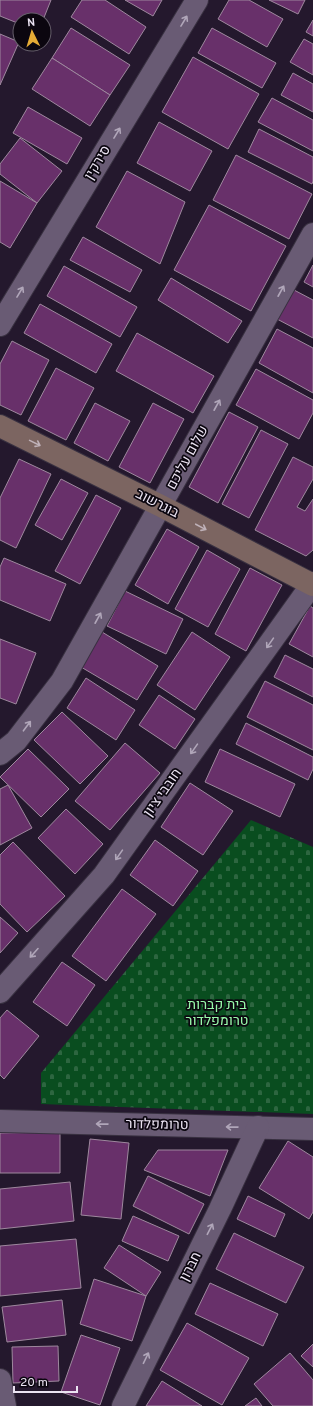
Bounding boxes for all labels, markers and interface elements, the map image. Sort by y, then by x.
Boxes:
north arrow [12,12,52,52]
one-way arrow [180,15,188,27]
text: N [27,16,36,30]
one-way arrow [113,127,121,139]
street label: סירקין [81,143,115,183]
one-way arrow [277,285,285,297]
one-way arrow [17,286,25,298]
one-way arrow [214,399,222,411]
street label: שלום עליכם [163,423,213,493]
one-way arrow [29,440,41,447]
street label: בוגרשוב [132,486,182,522]
one-way arrow [195,524,207,531]
one-way arrow [94,612,102,624]
one-way arrow [266,637,274,648]
one-way arrow [23,721,31,732]
one-way arrow [190,743,198,754]
street label: חובבי ציון [140,766,186,820]
one-way arrow [115,849,123,860]
one-way arrow [30,948,39,959]
park label: בית קברות טרומפלדור [186,997,248,1030]
street label: טרומפלדור [125,1116,189,1134]
one-way arrow [96,1120,109,1128]
one-way arrow [226,1123,239,1131]
one-way arrow [207,1224,214,1236]
street label: חברון [176,1249,206,1285]
one-way arrow [143,1353,150,1365]
scale bar [14,1368,77,1394]
text: 20 m [20,1375,48,1391]

